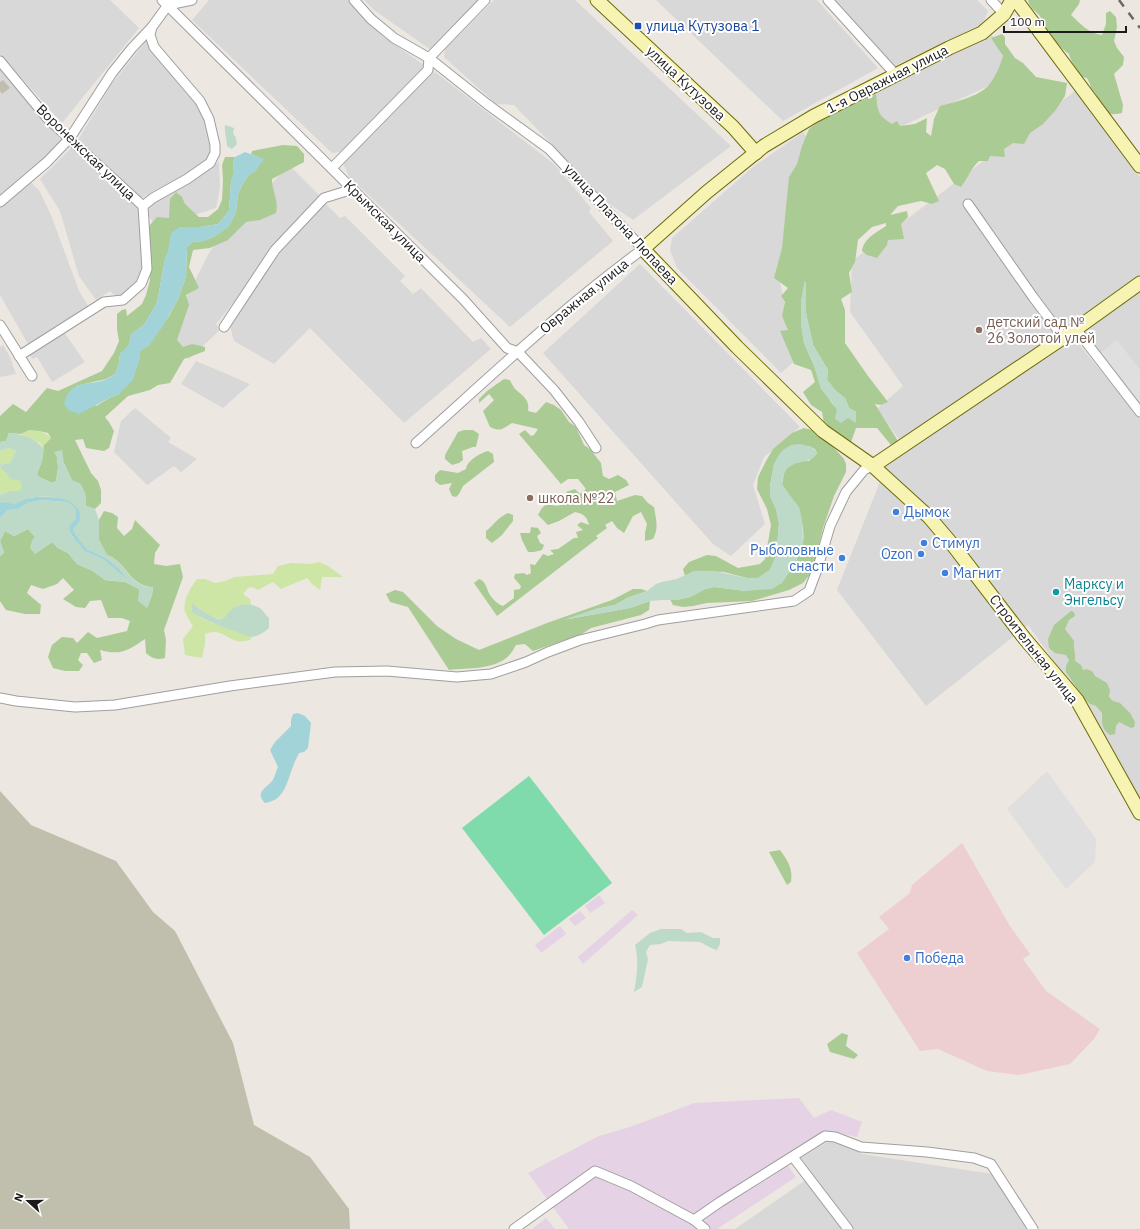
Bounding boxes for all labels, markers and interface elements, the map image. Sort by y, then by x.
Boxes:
scale bar [1004,8,1126,34]
text: 100 m [1010,14,1045,29]
place label: улица Кутузова 1 [646,17,760,35]
marker: улица Кутузова 1 [633,21,643,31]
street label: 1-я Овражная улица [823,40,951,117]
street label: улица Кутузова [643,42,730,125]
street label: Воронежская улица [33,100,140,204]
street label: улица Платона Люпаева [560,160,682,289]
street label: Крымская улица [340,176,430,266]
street label: Овражная улица [536,254,633,337]
place label: детский сад № 26 Золотой улей [987,313,1095,347]
marker: детский сад № 26 Золотой улей [974,325,984,335]
place label: школа №22 [538,489,614,507]
marker: школа №22 [525,493,535,503]
place label: Дымок [904,503,950,521]
marker: Дымок [891,507,901,517]
place label: Стимул [932,534,980,552]
marker: Стимул [919,538,929,548]
place label: Рыболовные снасти [750,541,834,575]
place label: Ozon [881,545,913,563]
marker: Ozon [916,549,926,559]
marker: Рыболовные снасти [837,553,847,563]
place label: Магнит [953,564,1001,582]
marker: Магнит [940,568,950,578]
place label: Марксу и Энгельсу [1064,575,1124,609]
marker: Марксу и Энгельсу [1051,587,1061,597]
street label: Строительная улица [986,591,1083,708]
place label: Победа [915,949,965,967]
marker: Победа [902,953,912,963]
north arrow [8,1181,48,1221]
text: N [11,1191,27,1204]

